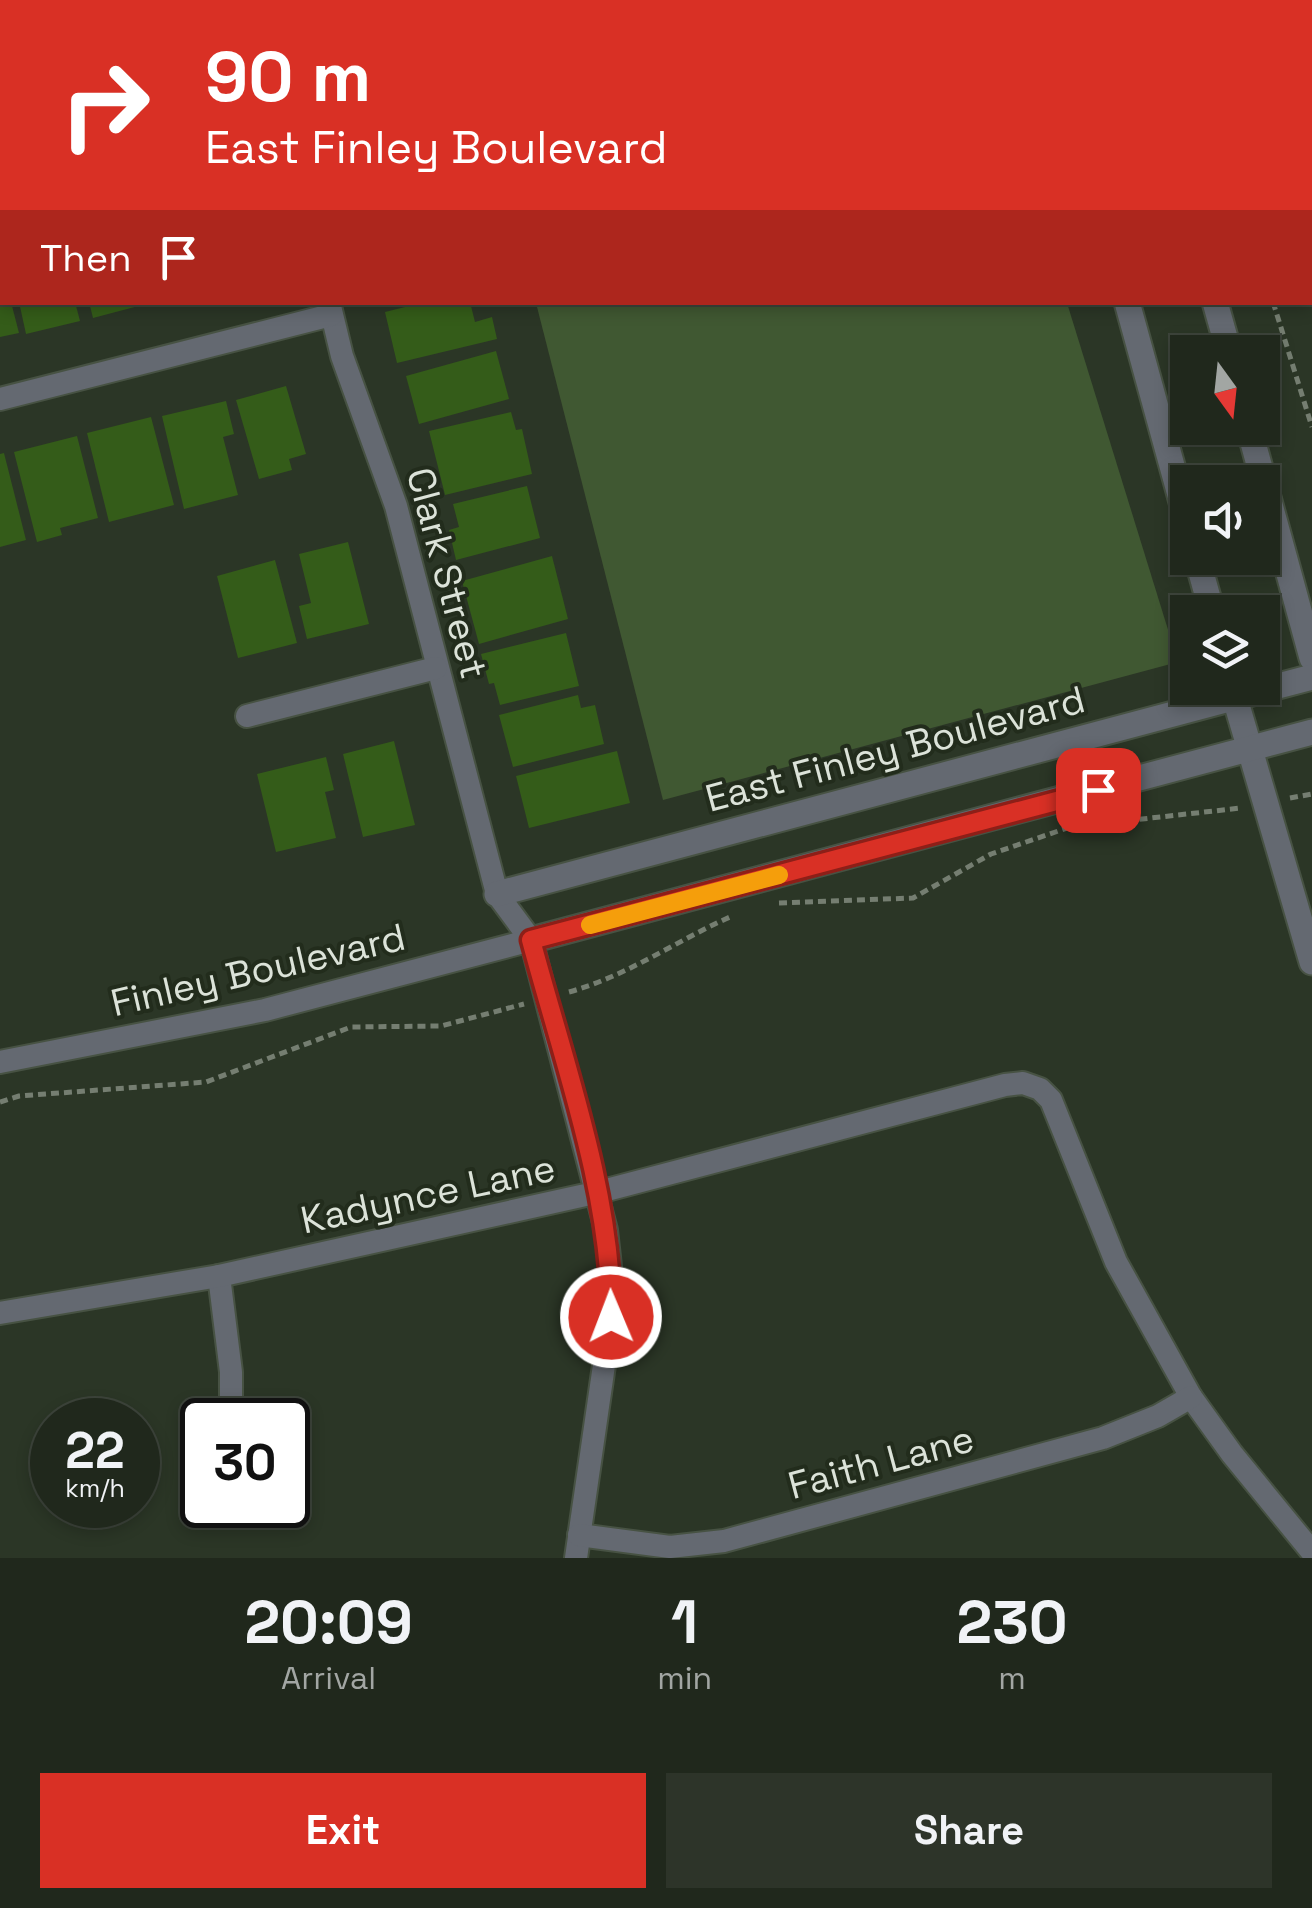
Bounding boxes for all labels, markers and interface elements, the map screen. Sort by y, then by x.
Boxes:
text: 90 m [205,32,371,121]
icon: right [40,40,170,170]
text: East Finley Boulevard [205,119,668,176]
icon: arrive [151,230,206,285]
text: Then [40,234,131,282]
north arrow [1170,335,1280,445]
map controls [1170,335,1280,705]
street label: Clark Street [396,462,498,684]
button: sound [1170,465,1280,575]
button: layers [1170,595,1280,705]
street label: East Finley Boulevard [700,675,1090,823]
pin [1056,748,1141,833]
icon: arrive [1071,763,1126,818]
street label: Finley Boulevard [106,913,410,1027]
street label: Kadynce Lane [296,1144,560,1244]
position arrow [559,1265,663,1369]
speed limit sign: 30 [180,1398,310,1528]
street label: Faith Lane [783,1414,979,1510]
text: 22 [65,1419,125,1483]
text: km/h [65,1472,125,1504]
text: 20:09 [244,1584,413,1661]
text: 1 [671,1584,698,1661]
text: 230 [957,1584,1068,1661]
text: Arrival [281,1658,376,1698]
text: min [657,1658,712,1698]
text: m [998,1658,1026,1698]
button: Exit [40,1773,646,1888]
button: Share [666,1773,1272,1888]

